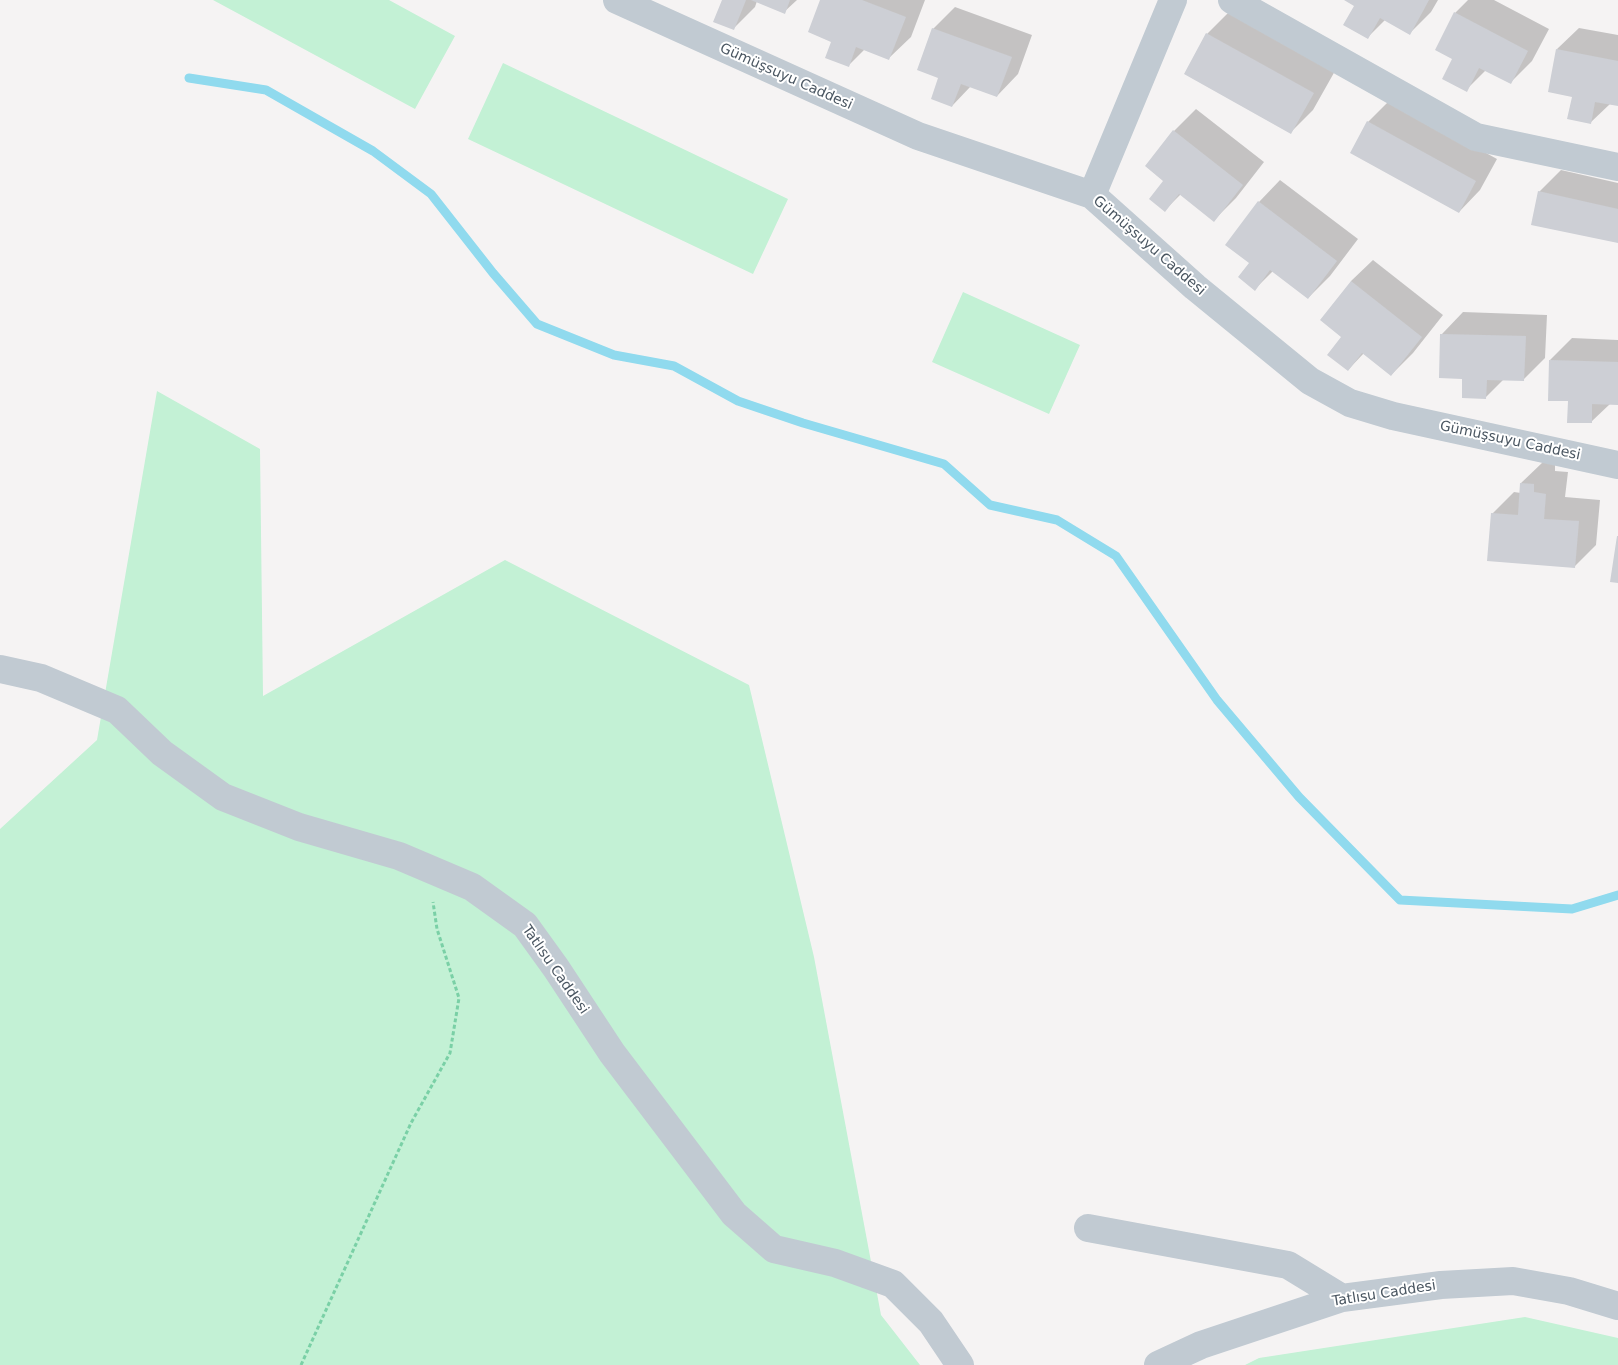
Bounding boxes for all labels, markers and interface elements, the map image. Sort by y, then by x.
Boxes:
street label: Gümüşsuyu Caddesi [717,40,855,114]
street label: Gümüşsuyu Caddesi [1089,193,1209,299]
street label: Gümüşsuyu Caddesi [1438,418,1582,464]
street label: Tatlısu Caddesi [518,922,592,1018]
street label: Tatlısu Caddesi [1331,1278,1437,1310]

